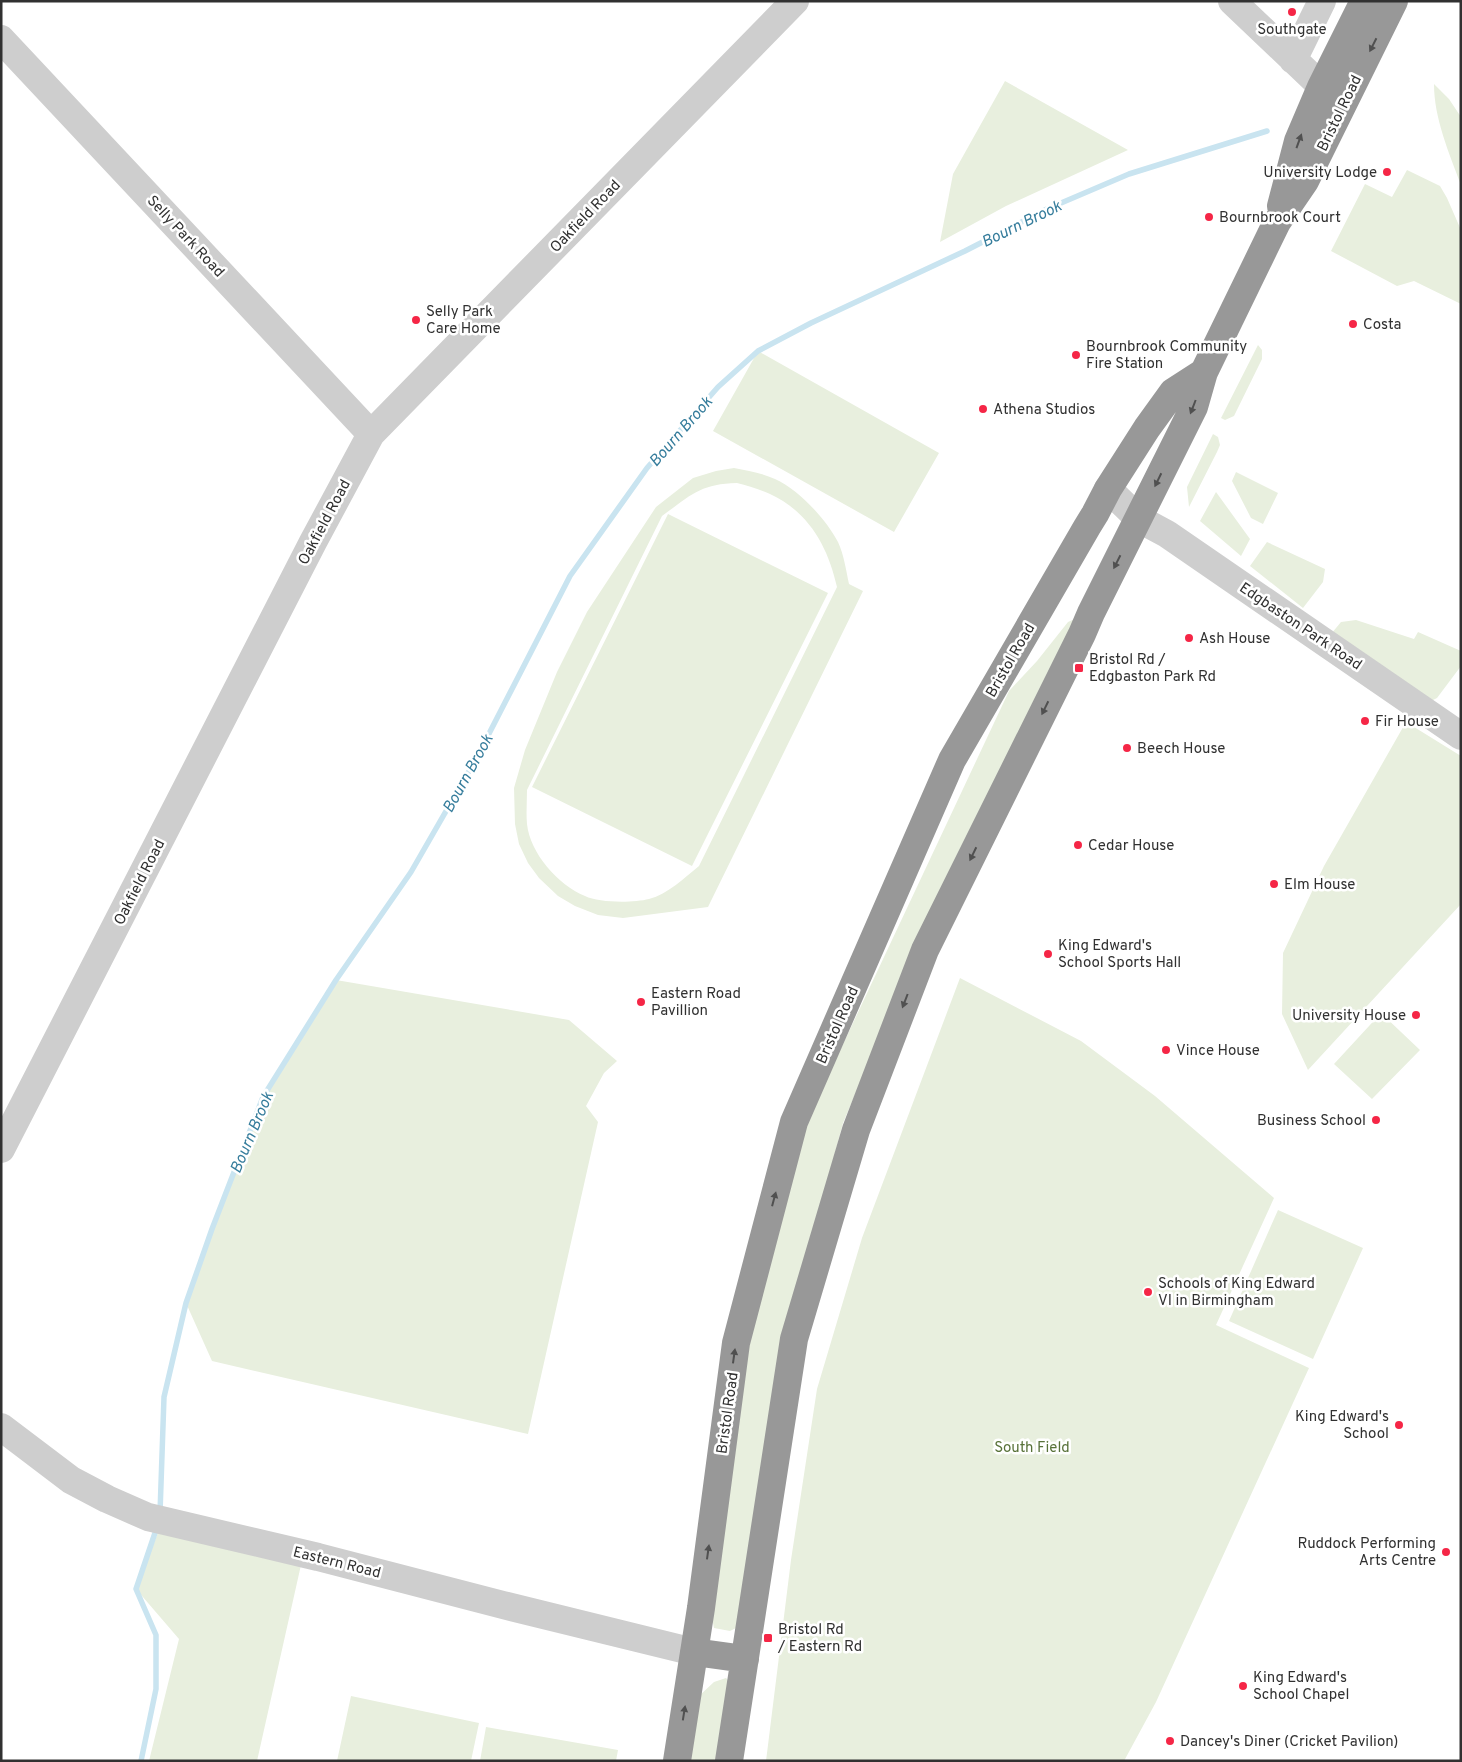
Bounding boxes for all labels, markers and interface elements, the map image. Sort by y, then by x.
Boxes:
marker: Southgate [1286,6,1298,18]
place label: Southgate [1257,21,1327,40]
one-way arrow [1369,38,1377,52]
street label: Bristol Road [1314,72,1367,155]
one-way arrow [1295,133,1303,148]
place label: University Lodge [1263,164,1377,183]
marker: University Lodge [1381,166,1393,178]
street label: Oakfield Road [547,177,626,257]
street label: Selly Park Road [142,192,228,282]
water label: Bourn Brook [979,196,1066,253]
place label: Bournbrook Court [1219,209,1341,228]
marker: Bournbrook Court [1203,211,1215,223]
place label: Selly Park Care Home [426,303,501,339]
marker: Selly Park Care Home [410,314,422,326]
place label: Costa [1363,316,1401,335]
marker: Costa [1347,318,1359,330]
place label: Bournbrook Community Fire Station [1086,338,1247,374]
marker: Bournbrook Community Fire Station [1070,349,1082,361]
water label: Bourn Brook [646,392,718,472]
one-way arrow [1189,400,1197,415]
place label: Athena Studios [993,401,1095,420]
marker: Athena Studios [977,403,989,415]
one-way arrow [1154,472,1162,487]
street label: Oakfield Road [295,477,356,569]
one-way arrow [1113,555,1121,569]
street label: Edgbaston Park Road [1235,579,1365,675]
street label: Bristol Road [982,620,1040,701]
place label: Ash House [1199,630,1270,649]
marker: Ash House [1183,632,1195,644]
place label: Bristol Rd / Edgbaston Park Rd [1089,651,1216,687]
marker: Bristol Rd / Edgbaston Park Rd [1073,662,1085,674]
one-way arrow [1041,701,1049,715]
place label: Fir House [1375,713,1439,732]
marker: Fir House [1359,715,1371,727]
water label: Bourn Brook [439,730,499,817]
place label: Beech House [1137,740,1225,759]
marker: Beech House [1121,742,1133,754]
street label: Oakfield Road [111,837,170,929]
place label: Cedar House [1088,837,1174,856]
marker: Cedar House [1072,839,1084,851]
one-way arrow [969,846,977,861]
place label: Elm House [1284,876,1355,895]
marker: Elm House [1268,878,1280,890]
place label: King Edward's School Sports Hall [1058,937,1181,973]
marker: King Edward's School Sports Hall [1042,948,1054,960]
street label: Bristol Road [813,984,864,1067]
place label: Eastern Road Pavillion [651,985,741,1021]
one-way arrow [901,994,909,1009]
marker: Eastern Road Pavillion [635,996,647,1008]
place label: University House [1292,1007,1406,1026]
marker: University House [1410,1009,1422,1021]
place label: Vince House [1176,1042,1260,1061]
marker: Vince House [1160,1044,1172,1056]
water label: Bourn Brook [227,1088,279,1177]
place label: Business School [1257,1112,1366,1131]
marker: Business School [1370,1114,1382,1126]
one-way arrow [770,1191,778,1206]
place label: Schools of King Edward VI in Birmingham [1158,1275,1315,1311]
marker: Schools of King Edward VI in Birmingham [1142,1286,1154,1298]
one-way arrow [731,1348,739,1364]
street label: Bristol Road [713,1371,744,1455]
place label: King Edward's School [1295,1408,1389,1444]
marker: King Edward's School [1393,1419,1405,1431]
park label: South Field [994,1439,1070,1458]
place label: Ruddock Performing Arts Centre [1297,1535,1436,1571]
street label: Eastern Road [291,1543,383,1584]
one-way arrow [704,1543,712,1559]
marker: Ruddock Performing Arts Centre [1440,1546,1452,1558]
place label: Bristol Rd / Eastern Rd [777,1621,862,1657]
marker: Bristol Rd / Eastern Rd [762,1632,774,1644]
place label: King Edward's School Chapel [1253,1669,1349,1705]
marker: King Edward's School Chapel [1237,1680,1249,1692]
one-way arrow [681,1704,689,1720]
place label: Dancey's Diner (Cricket Pavilion) [1180,1733,1398,1752]
marker: Dancey's Diner (Cricket Pavilion) [1164,1735,1176,1747]

